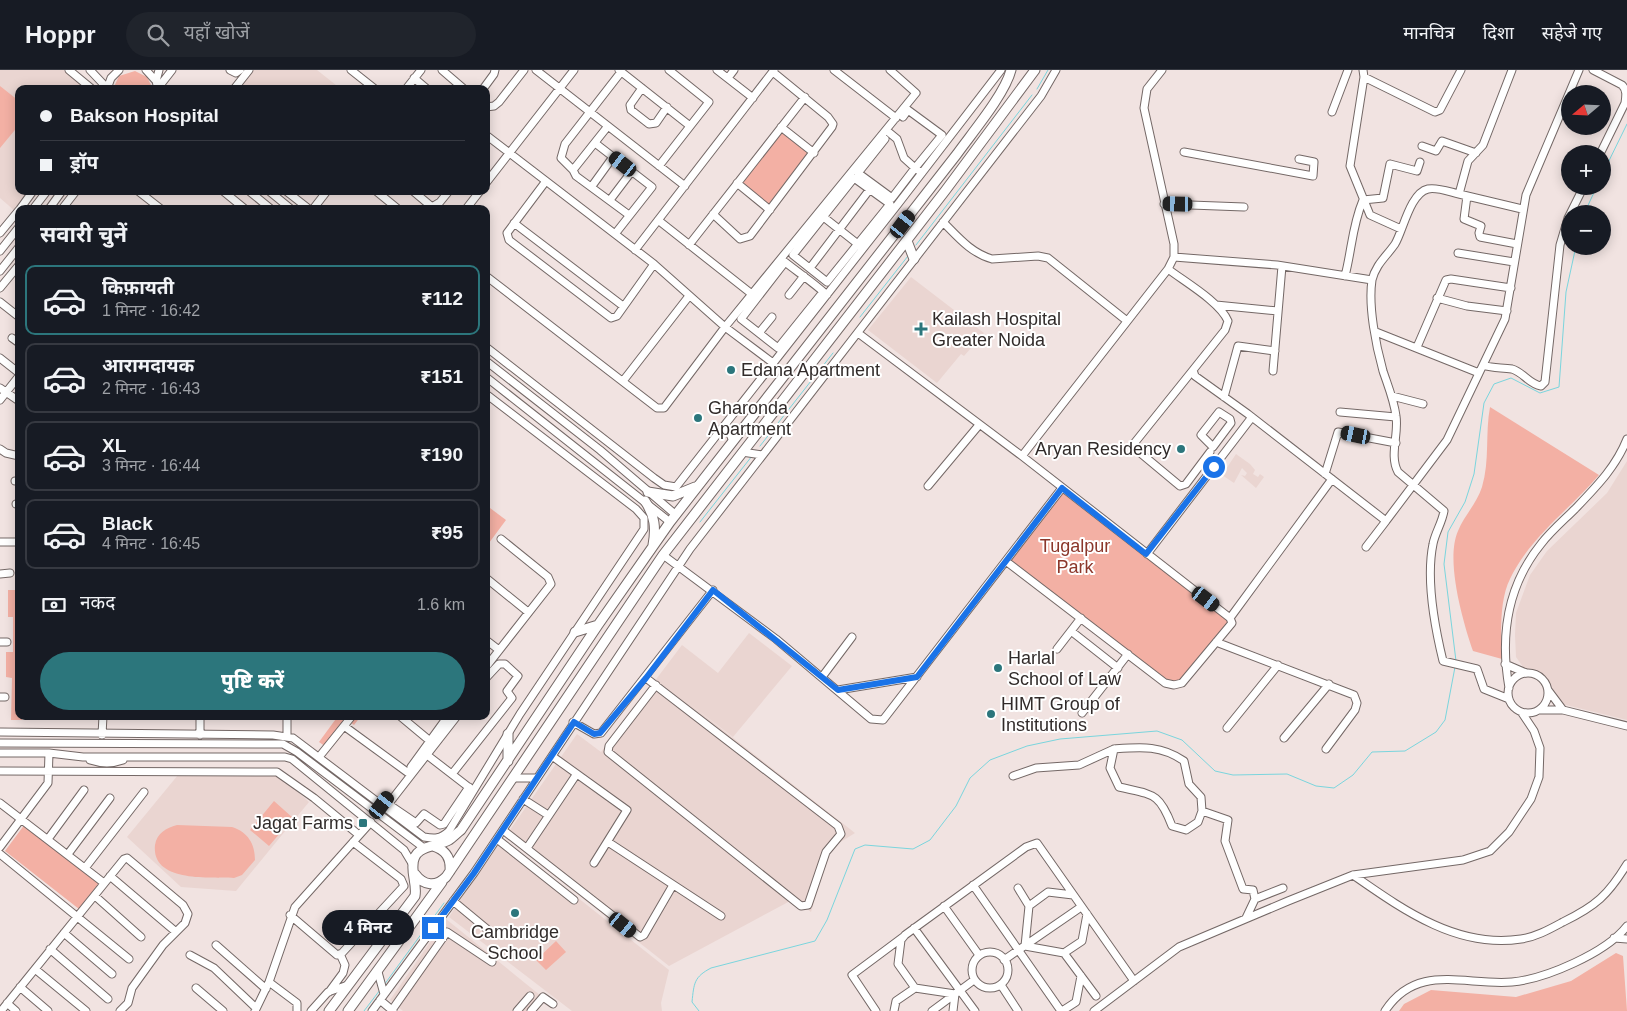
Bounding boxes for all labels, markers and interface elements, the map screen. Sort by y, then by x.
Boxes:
search box [126,12,476,57]
text: Hoppr [25,21,96,48]
icon: search [144,21,172,49]
text: यहाँ खोजें [184,22,250,43]
text: मानचित्र [1403,23,1455,43]
text: दिशा [1483,23,1514,43]
text: सहेजे गए [1542,23,1602,43]
north arrow [1561,85,1611,135]
map controls [1561,85,1611,255]
text: Bakson Hospital [70,105,219,126]
button: + [1561,145,1611,195]
car [606,149,639,179]
text: ड्रॉप [70,152,98,173]
car [1162,196,1193,212]
button: − [1561,205,1611,255]
car [887,208,918,240]
text: सवारी चुनें [40,222,127,247]
text: किफ़ायती [102,277,174,298]
icon: car [42,278,87,323]
text: ₹112 [421,288,463,309]
text: 1 मिनट · 16:42 [102,302,200,319]
place label: Kailash Hospital Greater Noida [932,309,1061,350]
marker: Kailash Hospital Greater Noida [914,322,928,336]
text: आरामदायक [102,355,194,376]
icon: car [42,356,87,401]
place label: Edana Apartment [741,360,880,380]
marker: Edana Apartment [725,364,737,376]
text: ₹151 [420,366,463,387]
text: 2 मिनट · 16:43 [102,380,200,397]
place label: Gharonda Apartment [708,398,791,439]
marker: Gharonda Apartment [692,412,704,424]
car [1339,425,1372,445]
icon: car [42,434,87,479]
text: XL [102,435,126,456]
place label: Aryan Residency [1035,439,1171,459]
marker: Aryan Residency [1175,443,1187,455]
text: ₹190 [420,444,463,465]
route start [1203,456,1225,478]
text: 3 मिनट · 16:44 [102,457,200,474]
icon: car [42,512,87,557]
text: Black [102,513,153,534]
text: ₹95 [431,522,463,543]
text: 4 मिनट · 16:45 [102,535,200,552]
park label: Tugalpur Park [1040,536,1110,577]
car [1189,584,1222,614]
icon: cash [40,591,68,619]
text: नकद [80,592,115,613]
text: 1.6 km [417,596,465,613]
place label: Harlal School of Law [1008,648,1122,689]
button: पुष्टि करें [40,652,465,710]
marker: Harlal School of Law [992,662,1004,674]
place label: HIMT Group of Institutions [1001,694,1121,735]
marker: HIMT Group of Institutions [985,708,997,720]
car [366,789,397,821]
place label: Jagat Farms [253,813,353,833]
marker: Jagat Farms [357,817,369,829]
marker: Cambridge School [509,907,521,919]
callout: 4 मिनट [323,910,416,946]
car [606,910,639,940]
route end [422,917,444,939]
text: 4 मिनट [344,919,392,936]
place label: Cambridge School [471,922,559,963]

